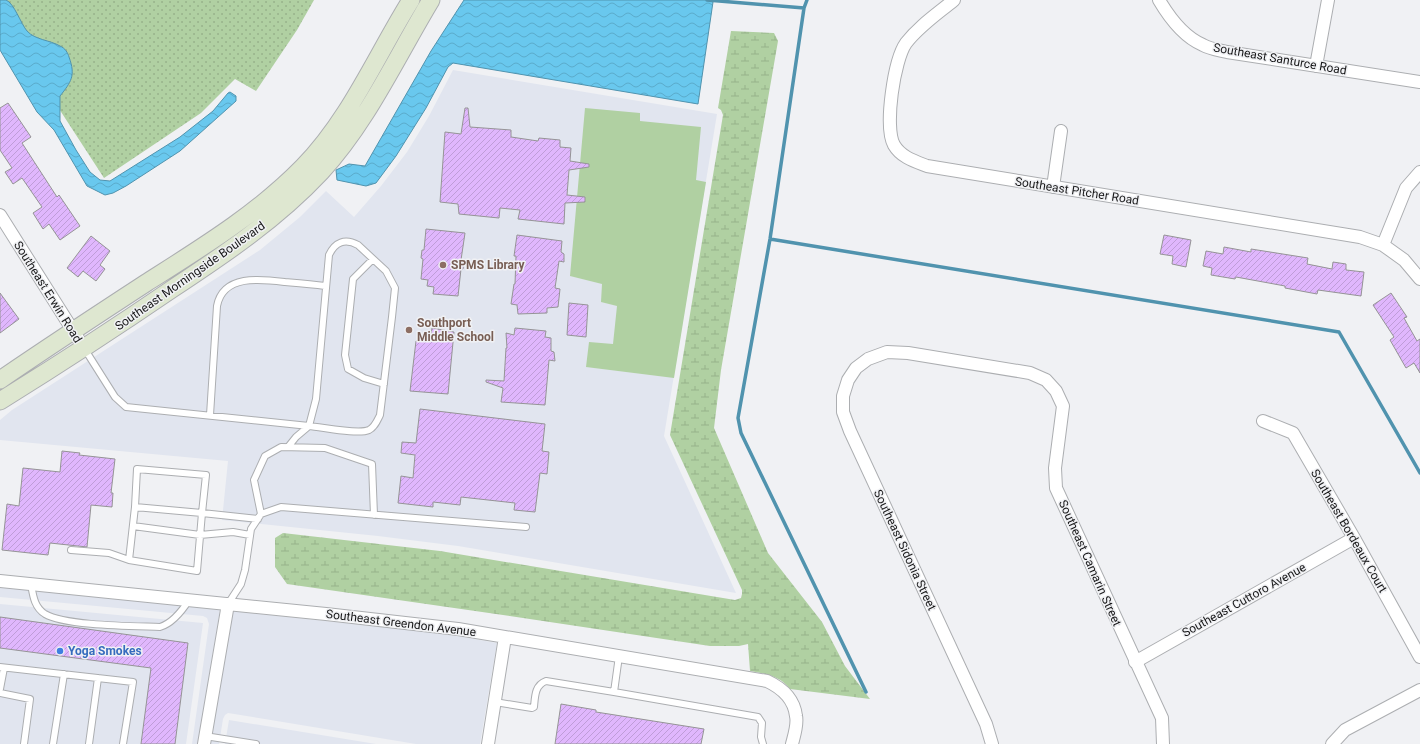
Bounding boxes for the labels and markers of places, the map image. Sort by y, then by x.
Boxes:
place label: SPMS Library [451,258,526,272]
marker: SPMS Library [438,260,448,270]
place label: Southport Middle School [417,316,494,344]
marker: Southport Middle School [404,325,414,335]
place label: Yoga Smokes [68,644,142,658]
marker: Yoga Smokes [55,646,65,656]

